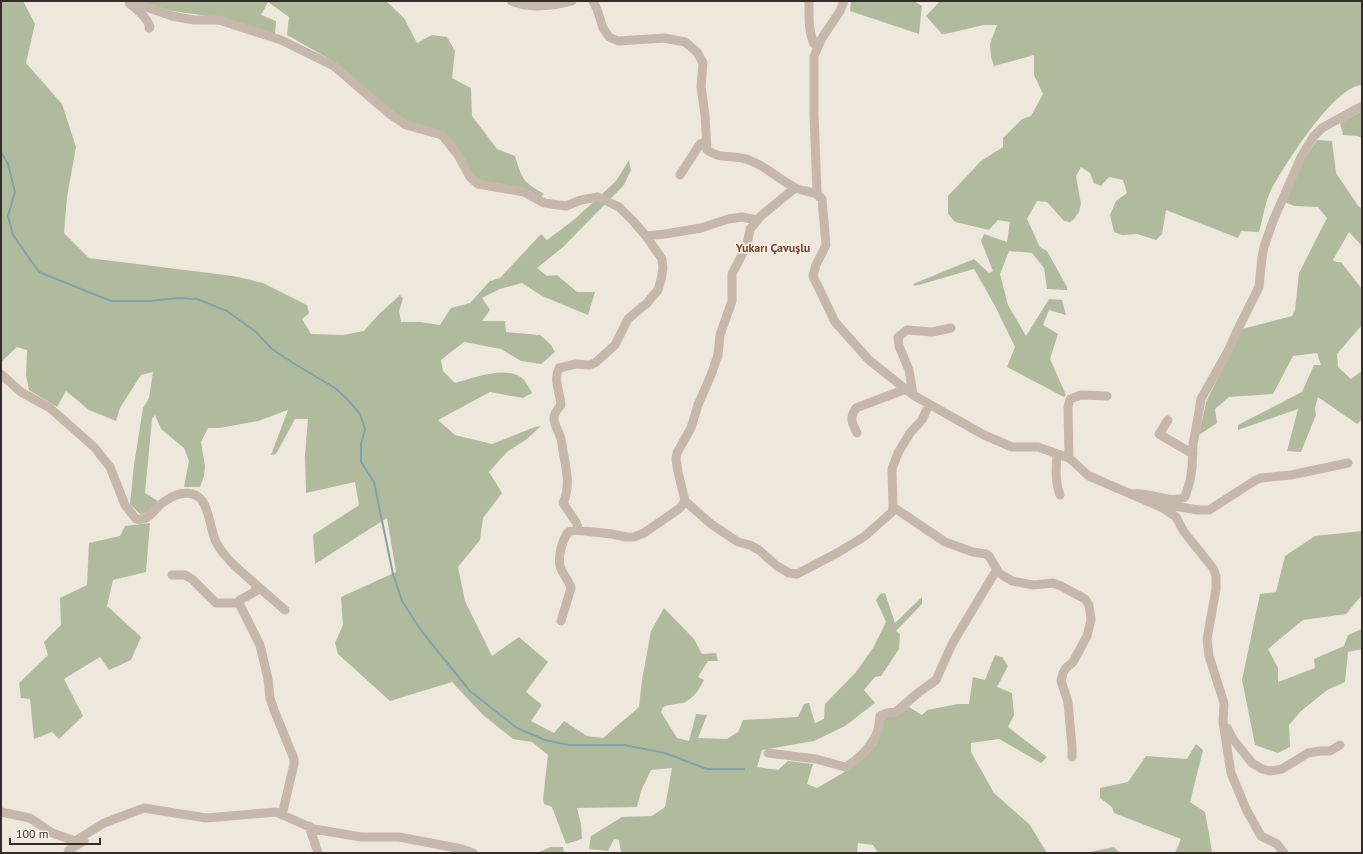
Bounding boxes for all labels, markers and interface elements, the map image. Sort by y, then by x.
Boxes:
district label: Yukarı Çavuşlu [735,240,810,255]
scale bar [10,820,100,846]
text: 100 m [16,826,49,841]

